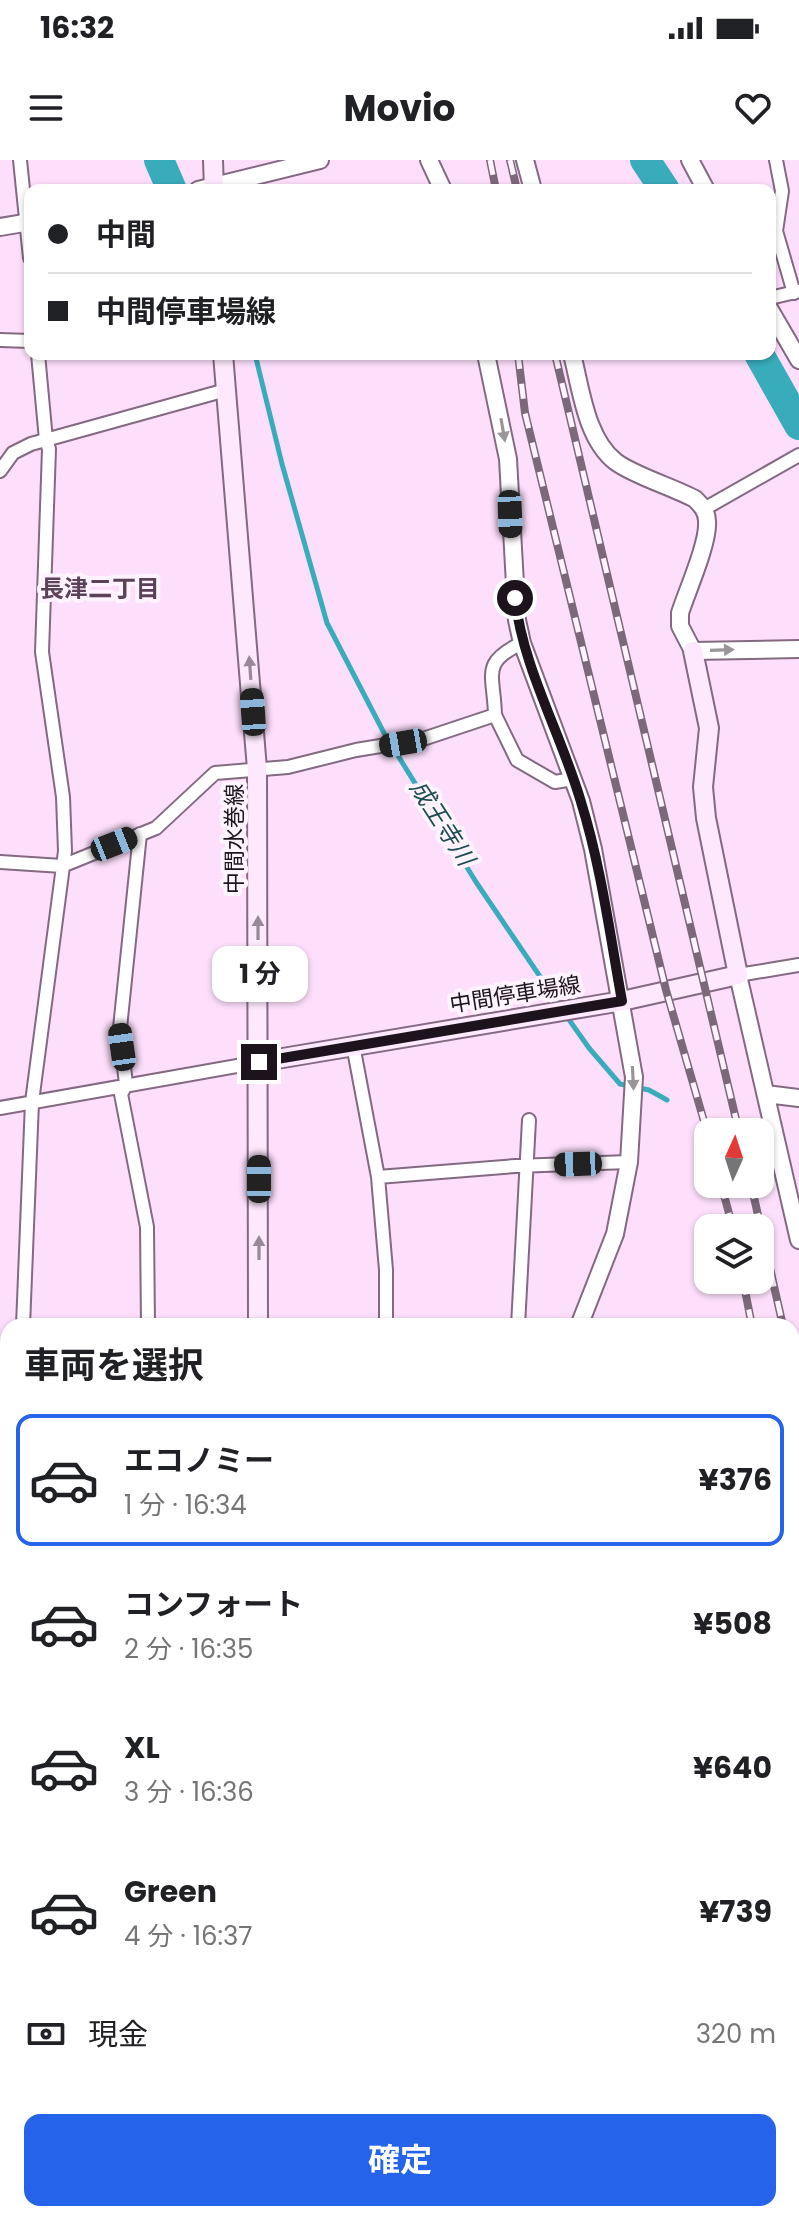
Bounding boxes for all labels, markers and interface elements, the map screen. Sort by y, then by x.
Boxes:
text: 16:32 [40,6,114,49]
text: Movio [343,83,456,134]
icon: menu [24,86,68,130]
icon: heart [731,86,775,130]
text: 中間 [96,213,156,256]
text: 中間停車場線 [96,290,276,333]
one-way arrow [497,418,509,443]
car [497,490,523,538]
district label: 長津二丁目 [40,572,160,605]
route start [497,580,533,616]
one-way arrow [710,644,735,656]
one-way arrow [243,655,256,680]
car [239,687,267,737]
car [377,727,429,759]
water label: 成王寺川 [402,773,484,874]
street label: 中間水巻線 [219,784,250,894]
car [87,824,141,864]
one-way arrow [252,915,264,940]
callout: 1 分 [211,946,307,1002]
text: 1 分 [239,956,281,992]
street label: 中間停車場線 [447,969,583,1020]
car [107,1022,137,1072]
route end [241,1044,277,1080]
one-way arrow [627,1066,640,1091]
north arrow [694,1118,774,1198]
map controls [694,1118,774,1294]
car [554,1151,602,1177]
car [247,1155,271,1203]
button: layers [694,1214,774,1294]
one-way arrow [253,1235,265,1260]
text: 車両を選択 [24,1340,204,1391]
text: エコノミー [124,1439,274,1482]
icon: car [28,1444,100,1516]
text: ¥376 [699,1458,772,1501]
text: 1 分 · 16:34 [124,1487,247,1523]
text: コンフォート [124,1583,303,1626]
icon: car [28,1588,100,1660]
text: ¥508 [693,1602,772,1645]
text: 2 分 · 16:35 [124,1631,253,1667]
text: XL [124,1726,160,1769]
icon: car [28,1732,100,1804]
text: ¥640 [693,1746,772,1789]
text: 3 分 · 16:36 [124,1774,254,1810]
text: Green [124,1870,217,1913]
icon: car [28,1876,100,1948]
text: ¥739 [699,1890,772,1933]
text: 4 分 · 16:37 [124,1918,253,1954]
icon: cash [24,2012,68,2056]
text: 現金 [88,2013,148,2056]
text: 320 m [696,2016,776,2052]
button: 確定 [24,2114,776,2206]

